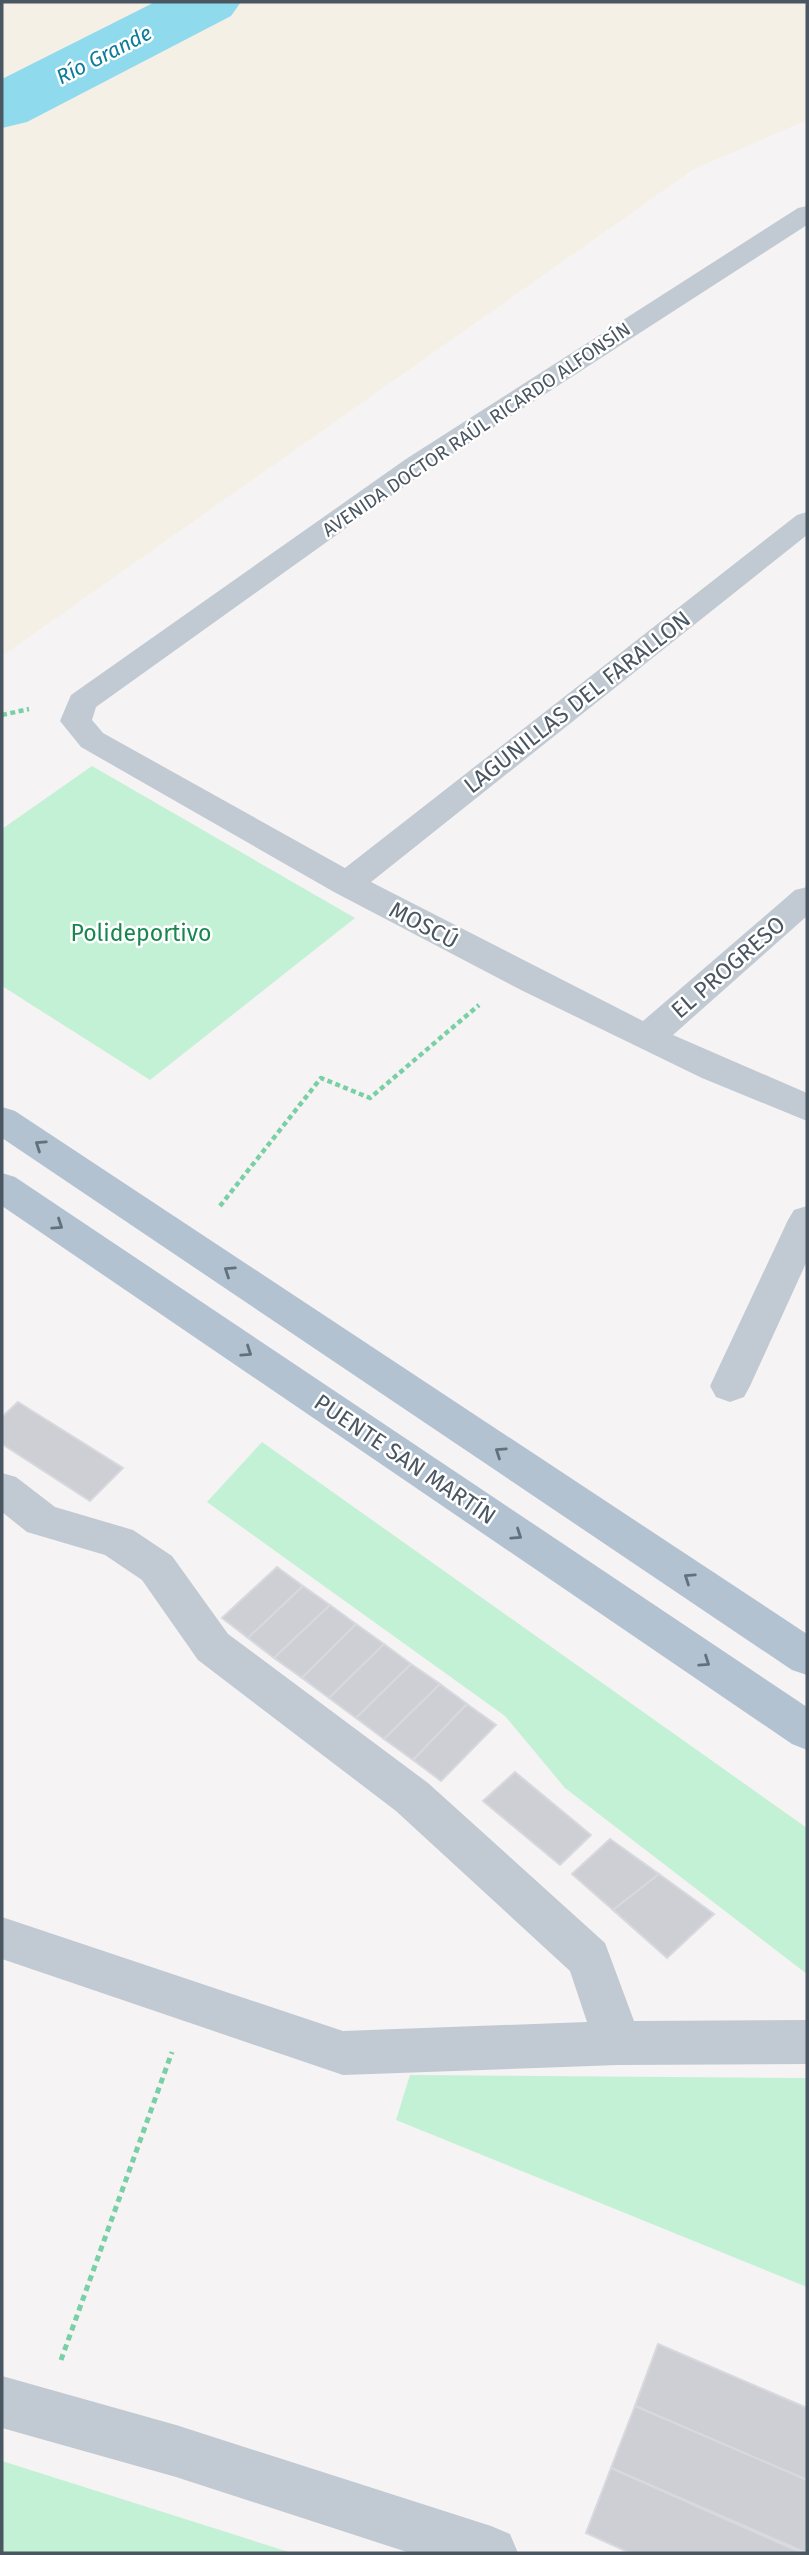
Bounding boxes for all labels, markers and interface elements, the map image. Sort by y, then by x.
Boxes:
water label: Río Grande [52,20,156,90]
street label: AVENIDA DOCTOR RAÚL RICARDO ALFONSÍN [318,317,635,542]
street label: LAGUNILLAS DEL FARALLON [458,605,696,799]
street label: MOSCÚ [385,894,464,955]
street label: EL PROGRESO [665,910,791,1024]
park label: Polideportivo [70,919,212,947]
one-way arrow [35,1141,48,1153]
one-way arrow [50,1217,63,1229]
one-way arrow [224,1267,237,1279]
one-way arrow [239,1344,252,1357]
street label: PUENTE SAN MARTÍN [309,1387,502,1530]
one-way arrow [495,1448,508,1460]
one-way arrow [509,1526,522,1539]
one-way arrow [684,1573,697,1586]
one-way arrow [697,1654,710,1666]

